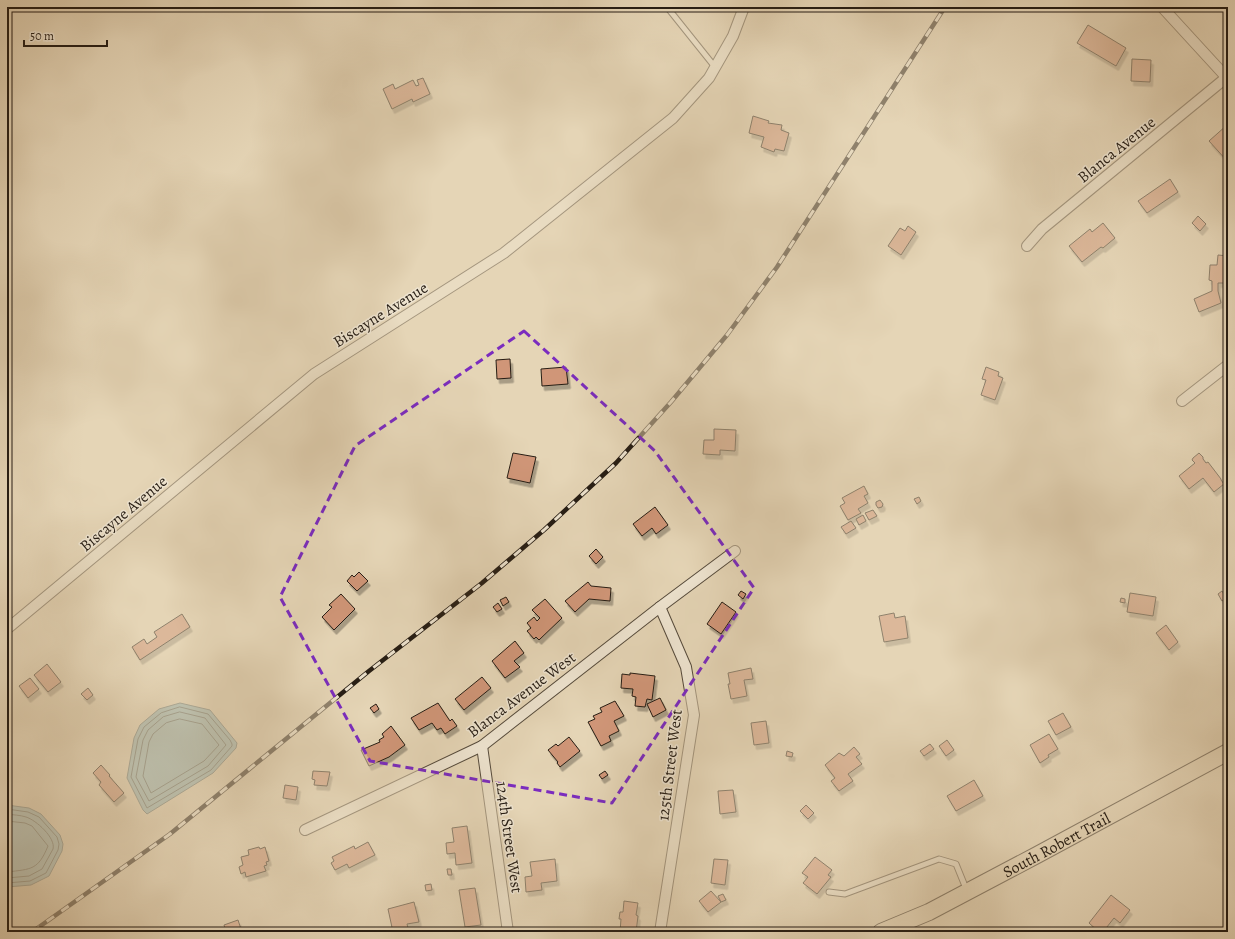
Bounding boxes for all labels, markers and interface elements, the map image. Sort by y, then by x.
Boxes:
scale bar [24,22,107,48]
text: 50 m [30,28,54,44]
street label: Blanca Avenue [1073,111,1160,188]
street label: Biscayne Avenue [329,277,432,353]
street label: Biscayne Avenue [75,471,172,557]
street label: Blanca Avenue West [463,647,580,743]
street label: 125th Street West [652,708,688,822]
street label: 124th Street West [490,780,528,894]
street label: South Robert Trail [999,808,1114,883]

